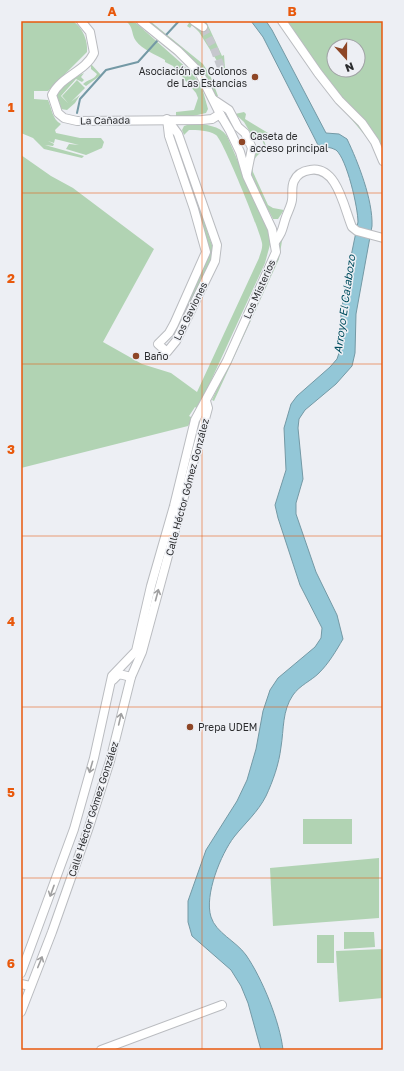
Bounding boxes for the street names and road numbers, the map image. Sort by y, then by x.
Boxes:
street label: La Cañada [80,114,130,126]
street label: Los Misterios [241,257,277,321]
street label: Los Gaviones [171,280,209,342]
street label: Calle Héctor Gómez González [163,417,211,557]
street label: Calle Héctor Gómez González [65,740,121,878]

